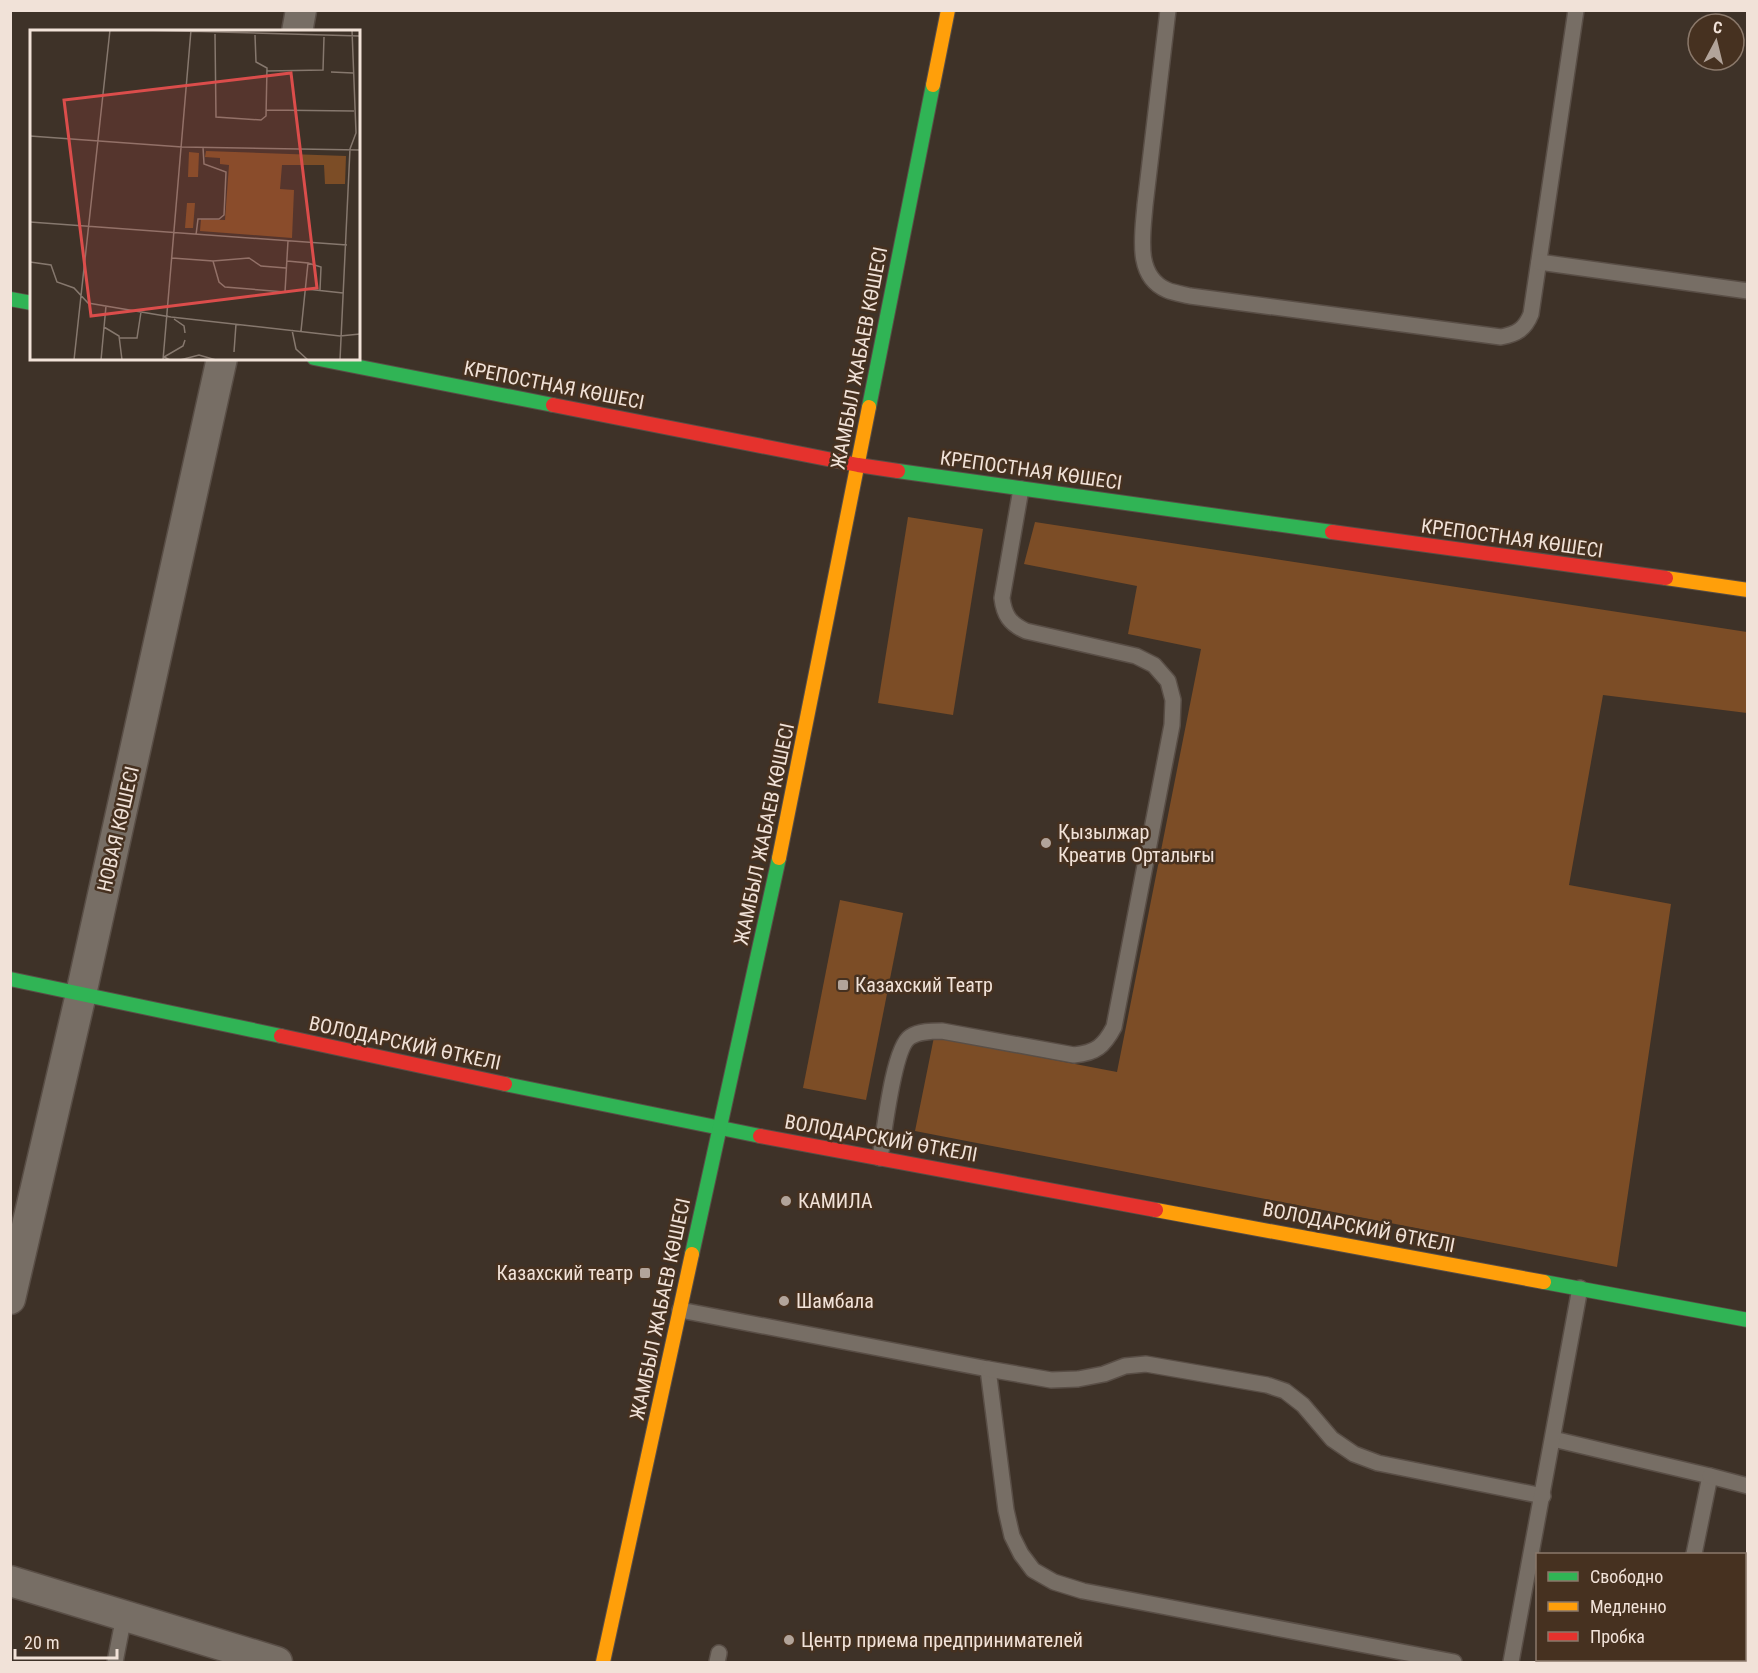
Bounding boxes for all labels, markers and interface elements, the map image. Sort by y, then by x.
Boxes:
north arrow [1686,12,1746,72]
text: С [1712,18,1723,38]
inset map [30,30,360,360]
street label: ЖАМБЫЛ ЖАБАЕВ КӨШЕСІ [826,245,892,471]
street label: КРЕПОСТНАЯ КӨШЕСІ [462,356,646,414]
street label: КРЕПОСТНАЯ КӨШЕСІ [939,445,1123,495]
street label: КРЕПОСТНАЯ КӨШЕСІ [1420,513,1604,563]
street label: ЖАМБЫЛ ЖАБАЕВ КӨШЕСІ [729,721,799,947]
street label: НОВАЯ КӨШЕСІ [92,764,144,894]
place label: Қызылжар Креатив Орталығы [1058,820,1215,867]
marker: Қызылжар Креатив Орталығы [1039,836,1053,850]
place label: Казахский Театр [855,973,993,997]
marker: Казахский Театр [836,978,850,992]
street label: ВОЛОДАРСКИЙ ӨТКЕЛІ [307,1011,503,1075]
street label: ВОЛОДАРСКИЙ ӨТКЕЛІ [783,1109,979,1167]
place label: КАМИЛА [798,1189,873,1213]
marker: КАМИЛА [779,1194,793,1208]
street label: ЖАМБЫЛ ЖАБАЕВ КӨШЕСІ [625,1196,695,1422]
street label: ВОЛОДАРСКИЙ ӨТКЕЛІ [1261,1197,1457,1257]
place label: Казахский театр [496,1261,633,1285]
marker: Казахский театр [638,1266,652,1280]
place label: Шамбала [796,1289,874,1313]
marker: Шамбала [777,1294,791,1308]
legend [1536,1553,1746,1661]
text: Свободно [1590,1566,1663,1587]
text: Медленно [1590,1596,1667,1617]
scale bar [15,1622,117,1660]
text: Пробка [1590,1626,1645,1647]
place label: Центр приема предпринимателей [801,1628,1083,1652]
text: 20 m [24,1632,59,1653]
marker: Центр приема предпринимателей [782,1633,796,1647]

